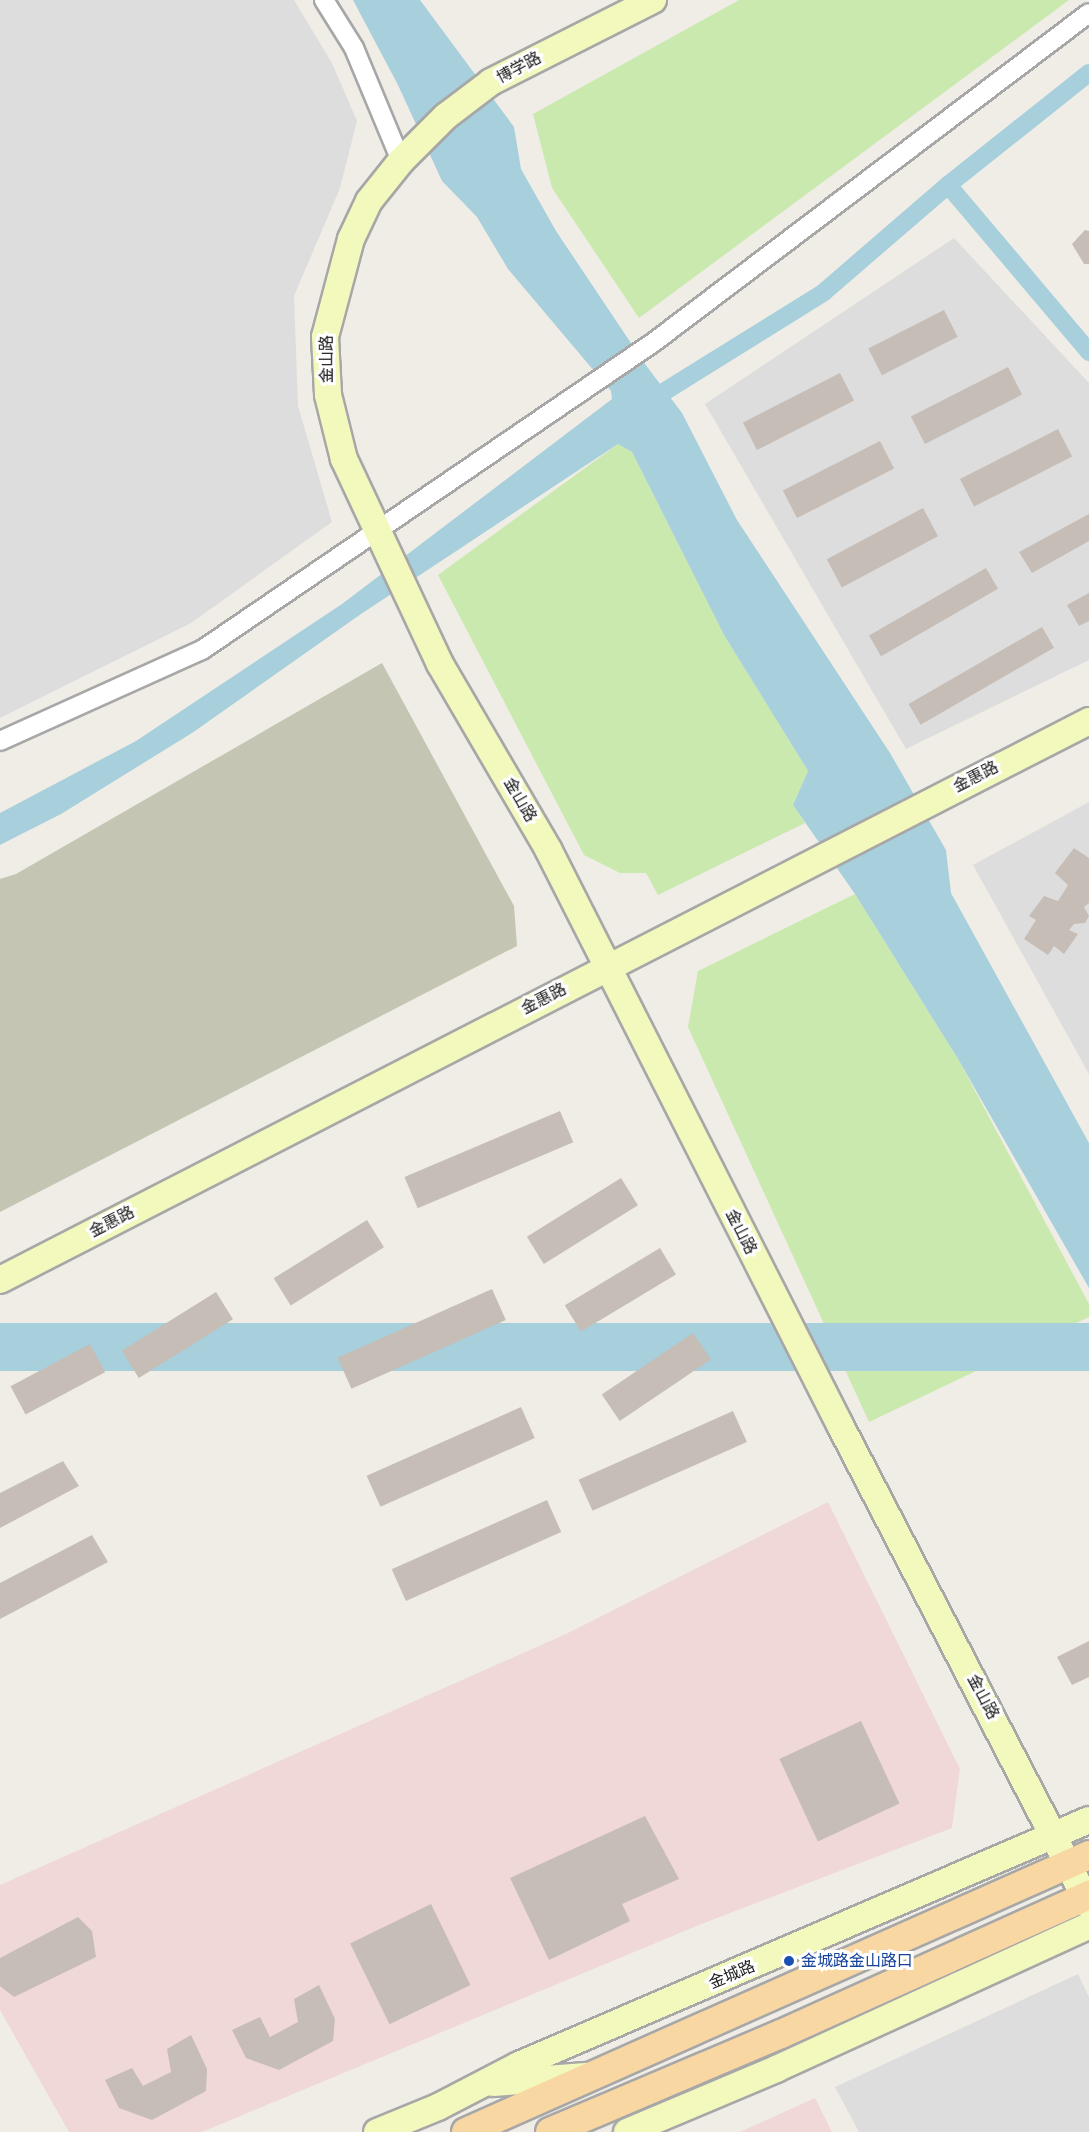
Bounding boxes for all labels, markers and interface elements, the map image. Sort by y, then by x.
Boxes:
street label: 博学路 [493,48,545,88]
street label: 金山路 [317,335,337,383]
street label: 金惠路 [950,758,1002,796]
street label: 金山路 [500,774,540,826]
street label: 金惠路 [518,980,570,1018]
street label: 金惠路 [86,1203,138,1241]
street label: 金山路 [722,1206,760,1258]
street label: 金山路 [963,1671,1003,1723]
place label: 金城路金山路口 [801,1951,913,1971]
marker: 金城路金山路口 [782,1954,796,1968]
street label: 金城路 [706,1957,758,1993]

